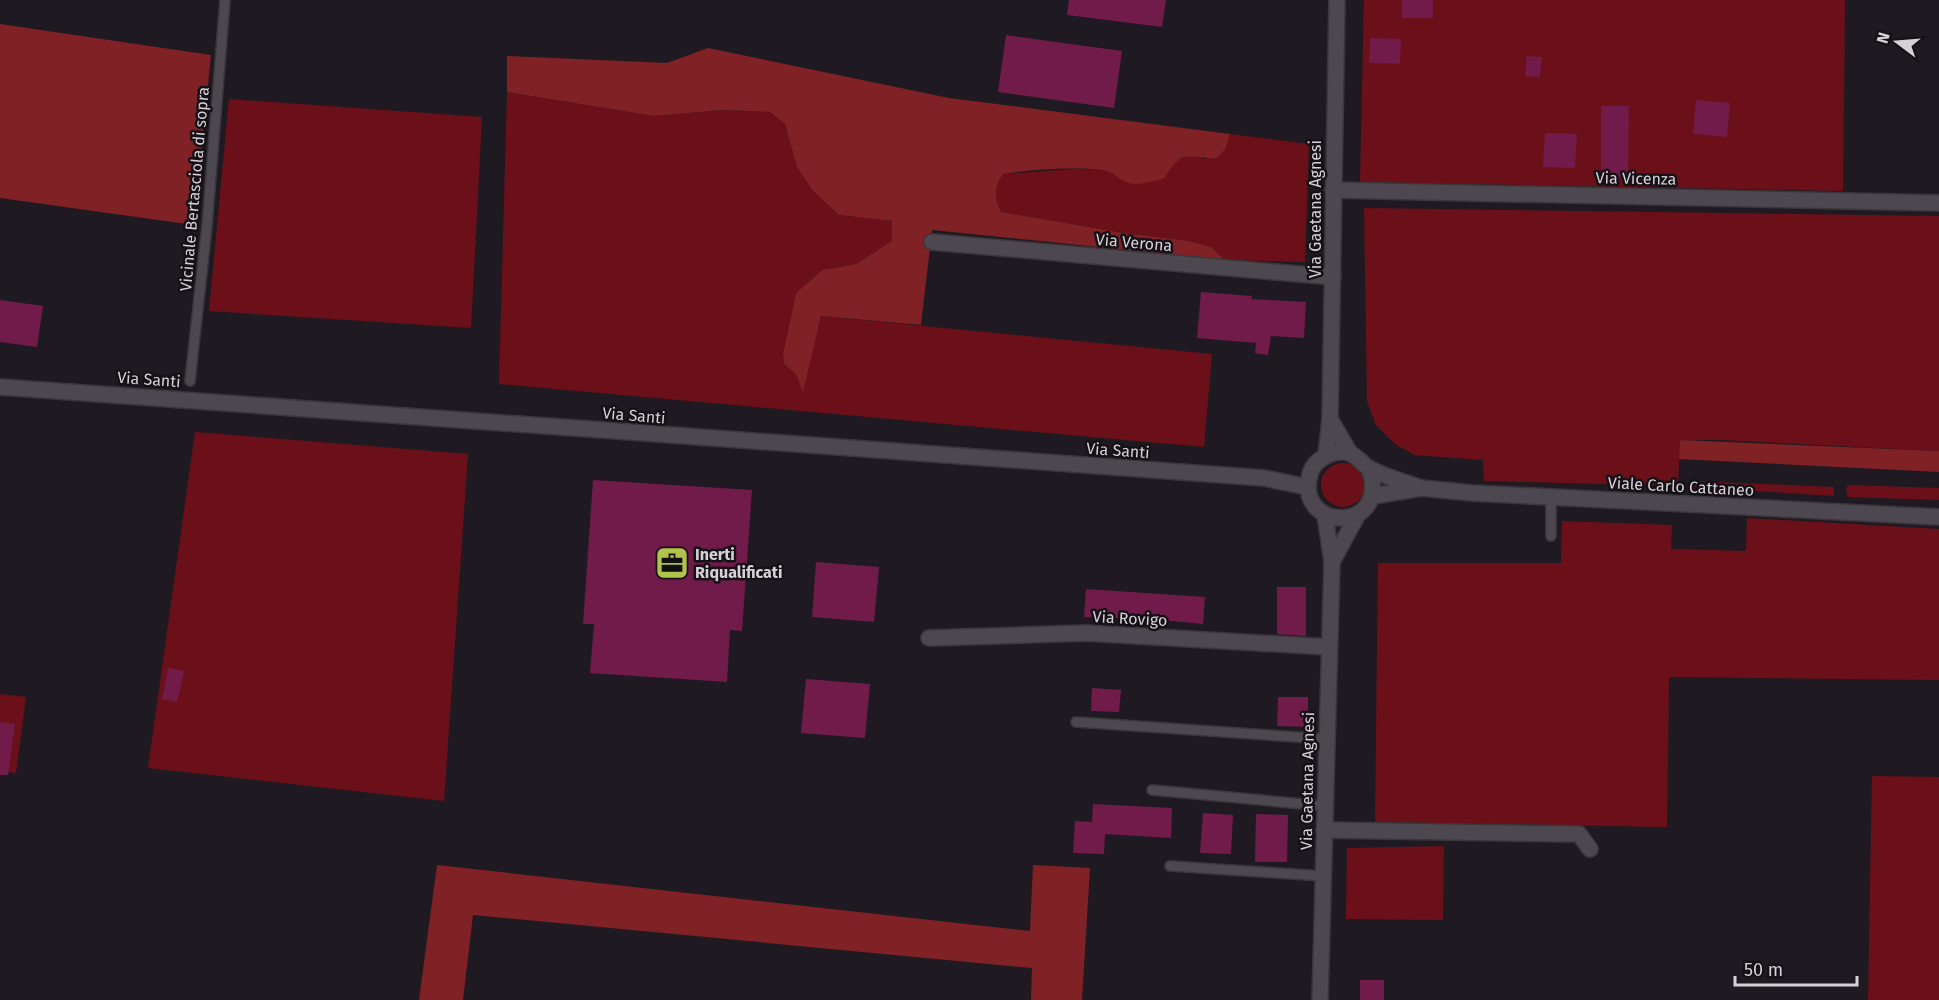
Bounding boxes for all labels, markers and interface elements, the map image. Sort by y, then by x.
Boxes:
north arrow [1867,12,1927,72]
text: N [1872,30,1894,46]
street label: Vicinale Bertasciola di sopra [176,86,213,292]
street label: Via Gaetana Agnesi [1306,140,1325,278]
street label: Via Vicenza [1596,168,1676,189]
street label: Via Verona [1095,230,1173,255]
street label: Via Santi [117,368,181,391]
street label: Via Santi [602,403,666,428]
street label: Via Santi [1086,439,1150,462]
street label: Viale Carlo Cattaneo [1607,473,1755,500]
office icon: Inerti Riqualificati [654,545,690,581]
place label: Inerti Riqualificati [695,545,783,582]
street label: Via Rovigo [1092,607,1168,630]
street label: Via Gaetana Agnesi [1297,712,1318,850]
scale bar [1735,949,1856,987]
text: 50 m [1744,959,1783,981]

